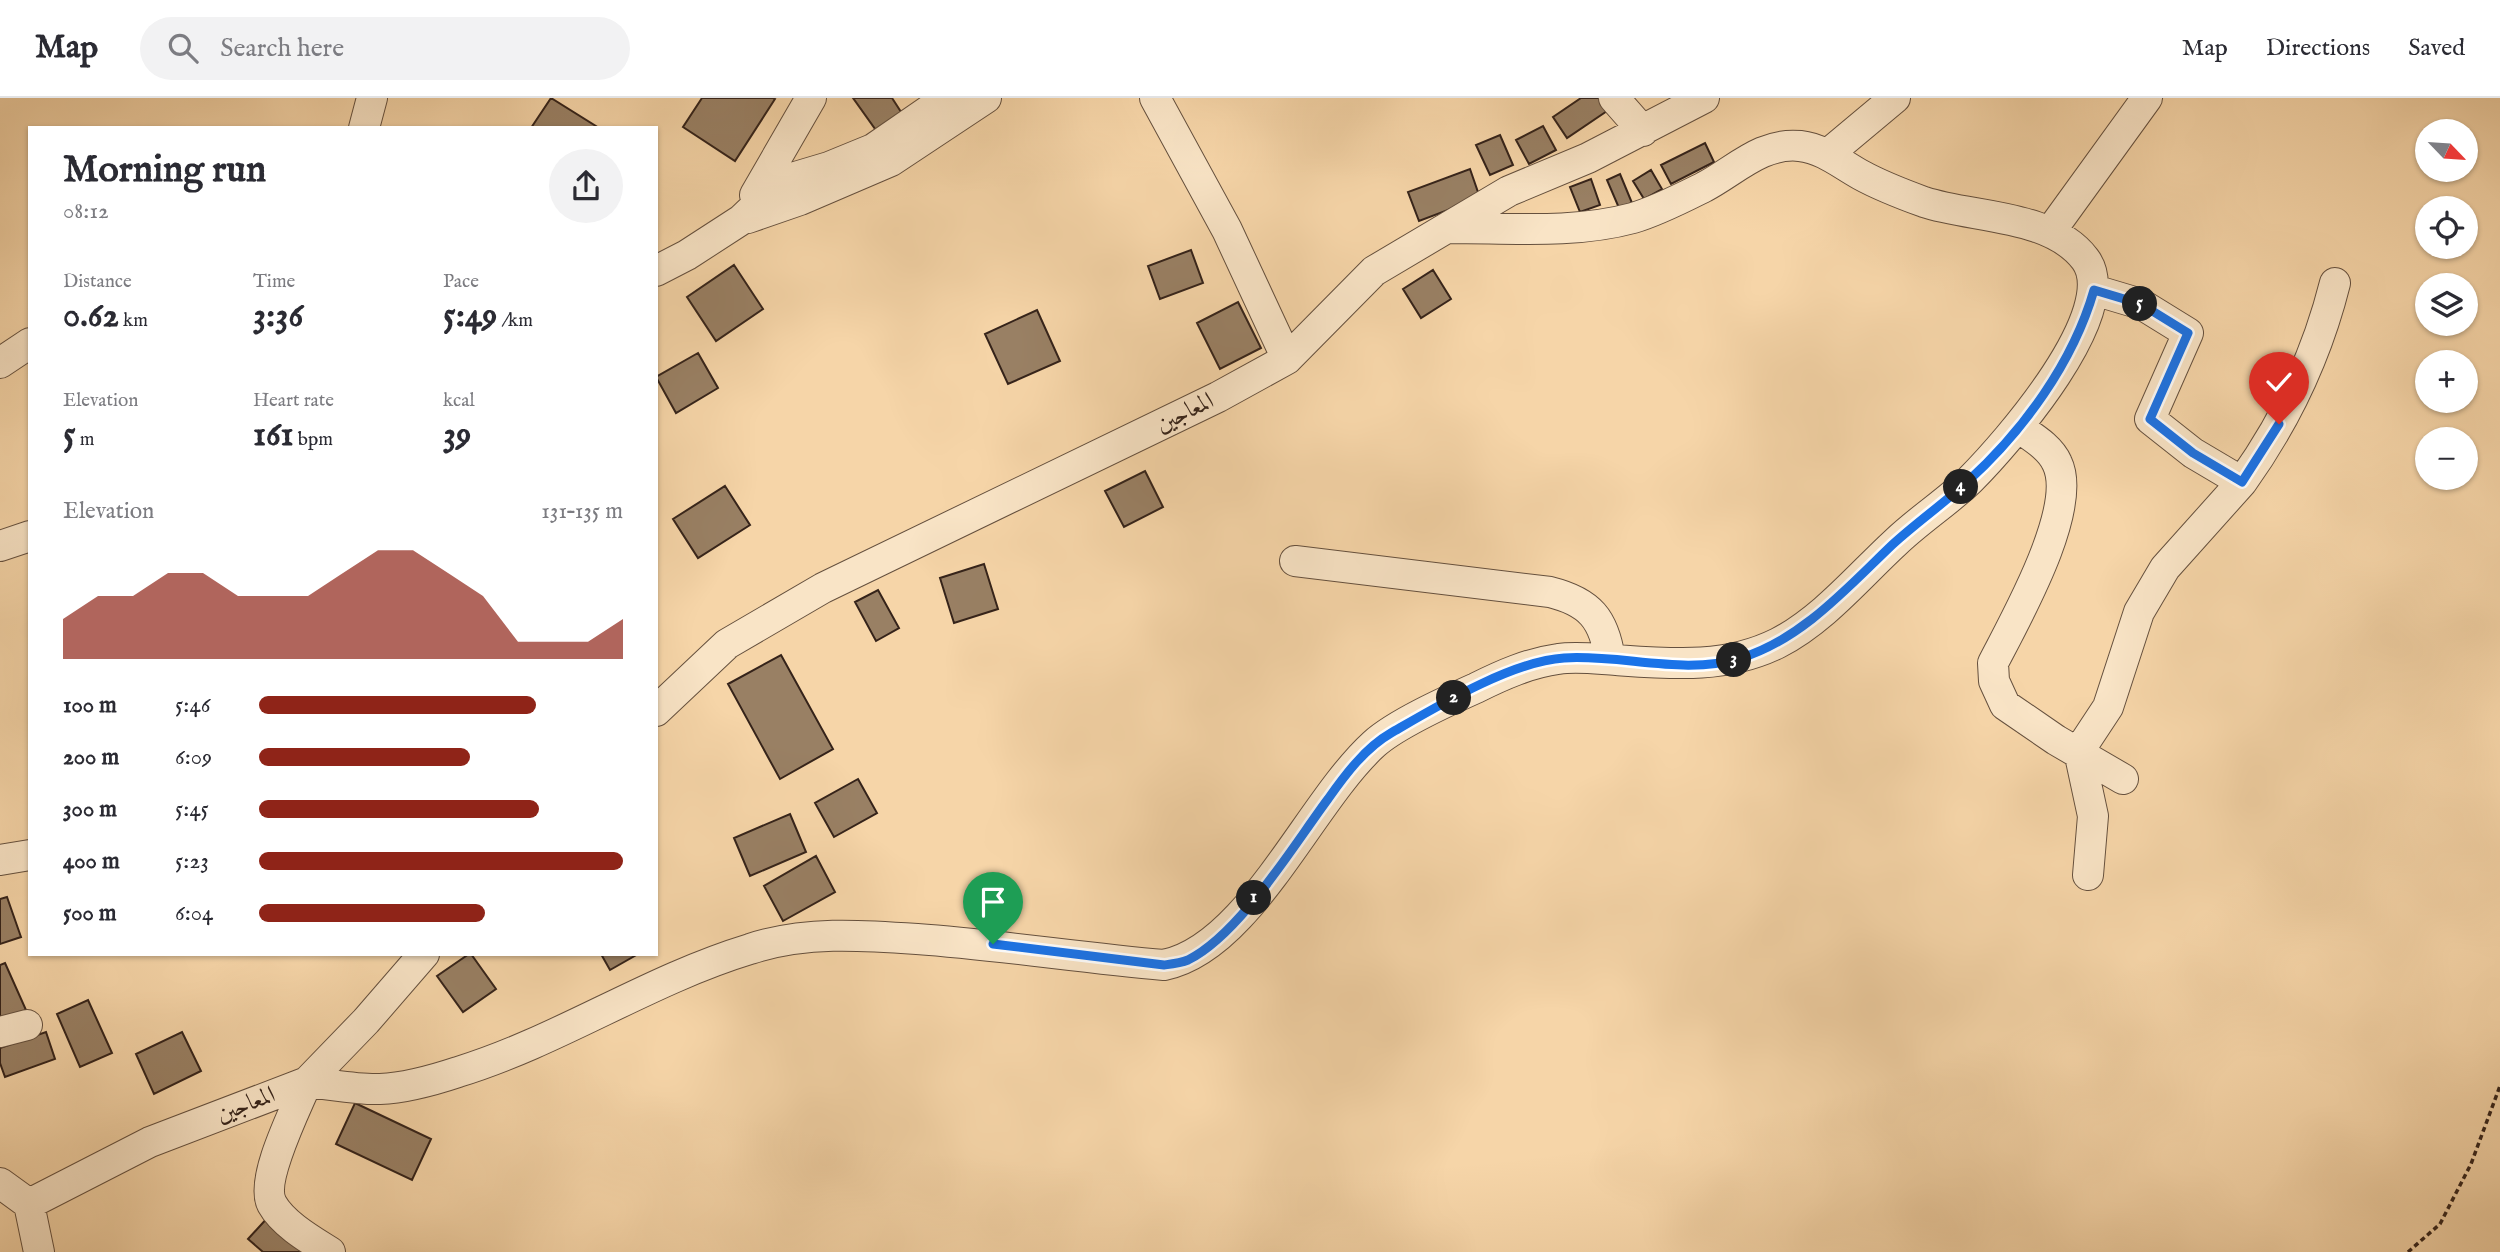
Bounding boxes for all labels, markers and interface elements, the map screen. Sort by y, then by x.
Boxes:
search box [140,17,630,80]
text: Map [35,27,98,69]
icon: search [164,29,202,67]
text: Search here [220,32,344,65]
text: Map [2182,33,2228,64]
text: Directions [2266,33,2370,64]
text: Saved [2408,33,2465,64]
north arrow [2415,119,2478,182]
map controls [2415,119,2478,490]
text: Morning run [63,147,266,195]
button: share [549,149,623,223]
button: locate [2415,196,2478,259]
text: 08:12 [63,197,109,226]
text: Distance [63,270,132,294]
text: Time [253,270,295,294]
text: Pace [443,270,479,294]
button: layers [2415,273,2478,336]
pin: 5 [2122,286,2158,322]
text: 5 [2136,291,2143,315]
text: 0.62 [63,294,119,339]
text: 3:36 [253,294,303,339]
text: 5:49 [443,294,497,339]
text: km [119,309,148,333]
text: /km [497,309,533,333]
button: + [2415,350,2478,413]
pin [2249,352,2309,424]
icon: check [2260,363,2298,401]
street label: المعاجين [1151,386,1219,440]
text: Elevation [63,389,138,413]
text: Heart rate [253,389,334,413]
text: kcal [443,389,475,413]
text: 5 [63,413,76,458]
text: 161 [253,413,294,458]
text: 39 [443,413,471,458]
button: − [2415,427,2478,490]
text: m [76,428,95,452]
text: bpm [294,428,333,452]
pin: 4 [1944,470,1979,504]
text: 4 [1956,474,1965,498]
text: Elevation [63,497,154,526]
text: 131–135 m [541,497,623,526]
pin: 3 [1716,642,1752,678]
text: 3 [1730,647,1737,671]
pin: 2 [1436,680,1472,716]
text: 2 [1449,685,1458,709]
text: 100 m [63,691,117,720]
text: 5:46 [175,691,210,720]
text: 200 m [63,743,119,772]
text: 6:09 [175,743,212,772]
text: 300 m [63,795,117,824]
text: 5:45 [175,795,209,824]
text: 400 m [63,847,120,876]
text: 5:23 [175,847,209,876]
pin [963,872,1023,944]
pin: 1 [1236,880,1272,916]
icon: arrive [974,883,1012,921]
text: 1 [1250,885,1257,909]
text: 500 m [63,899,117,928]
text: 6:04 [175,899,213,928]
street label: المعاجين [212,1080,280,1130]

